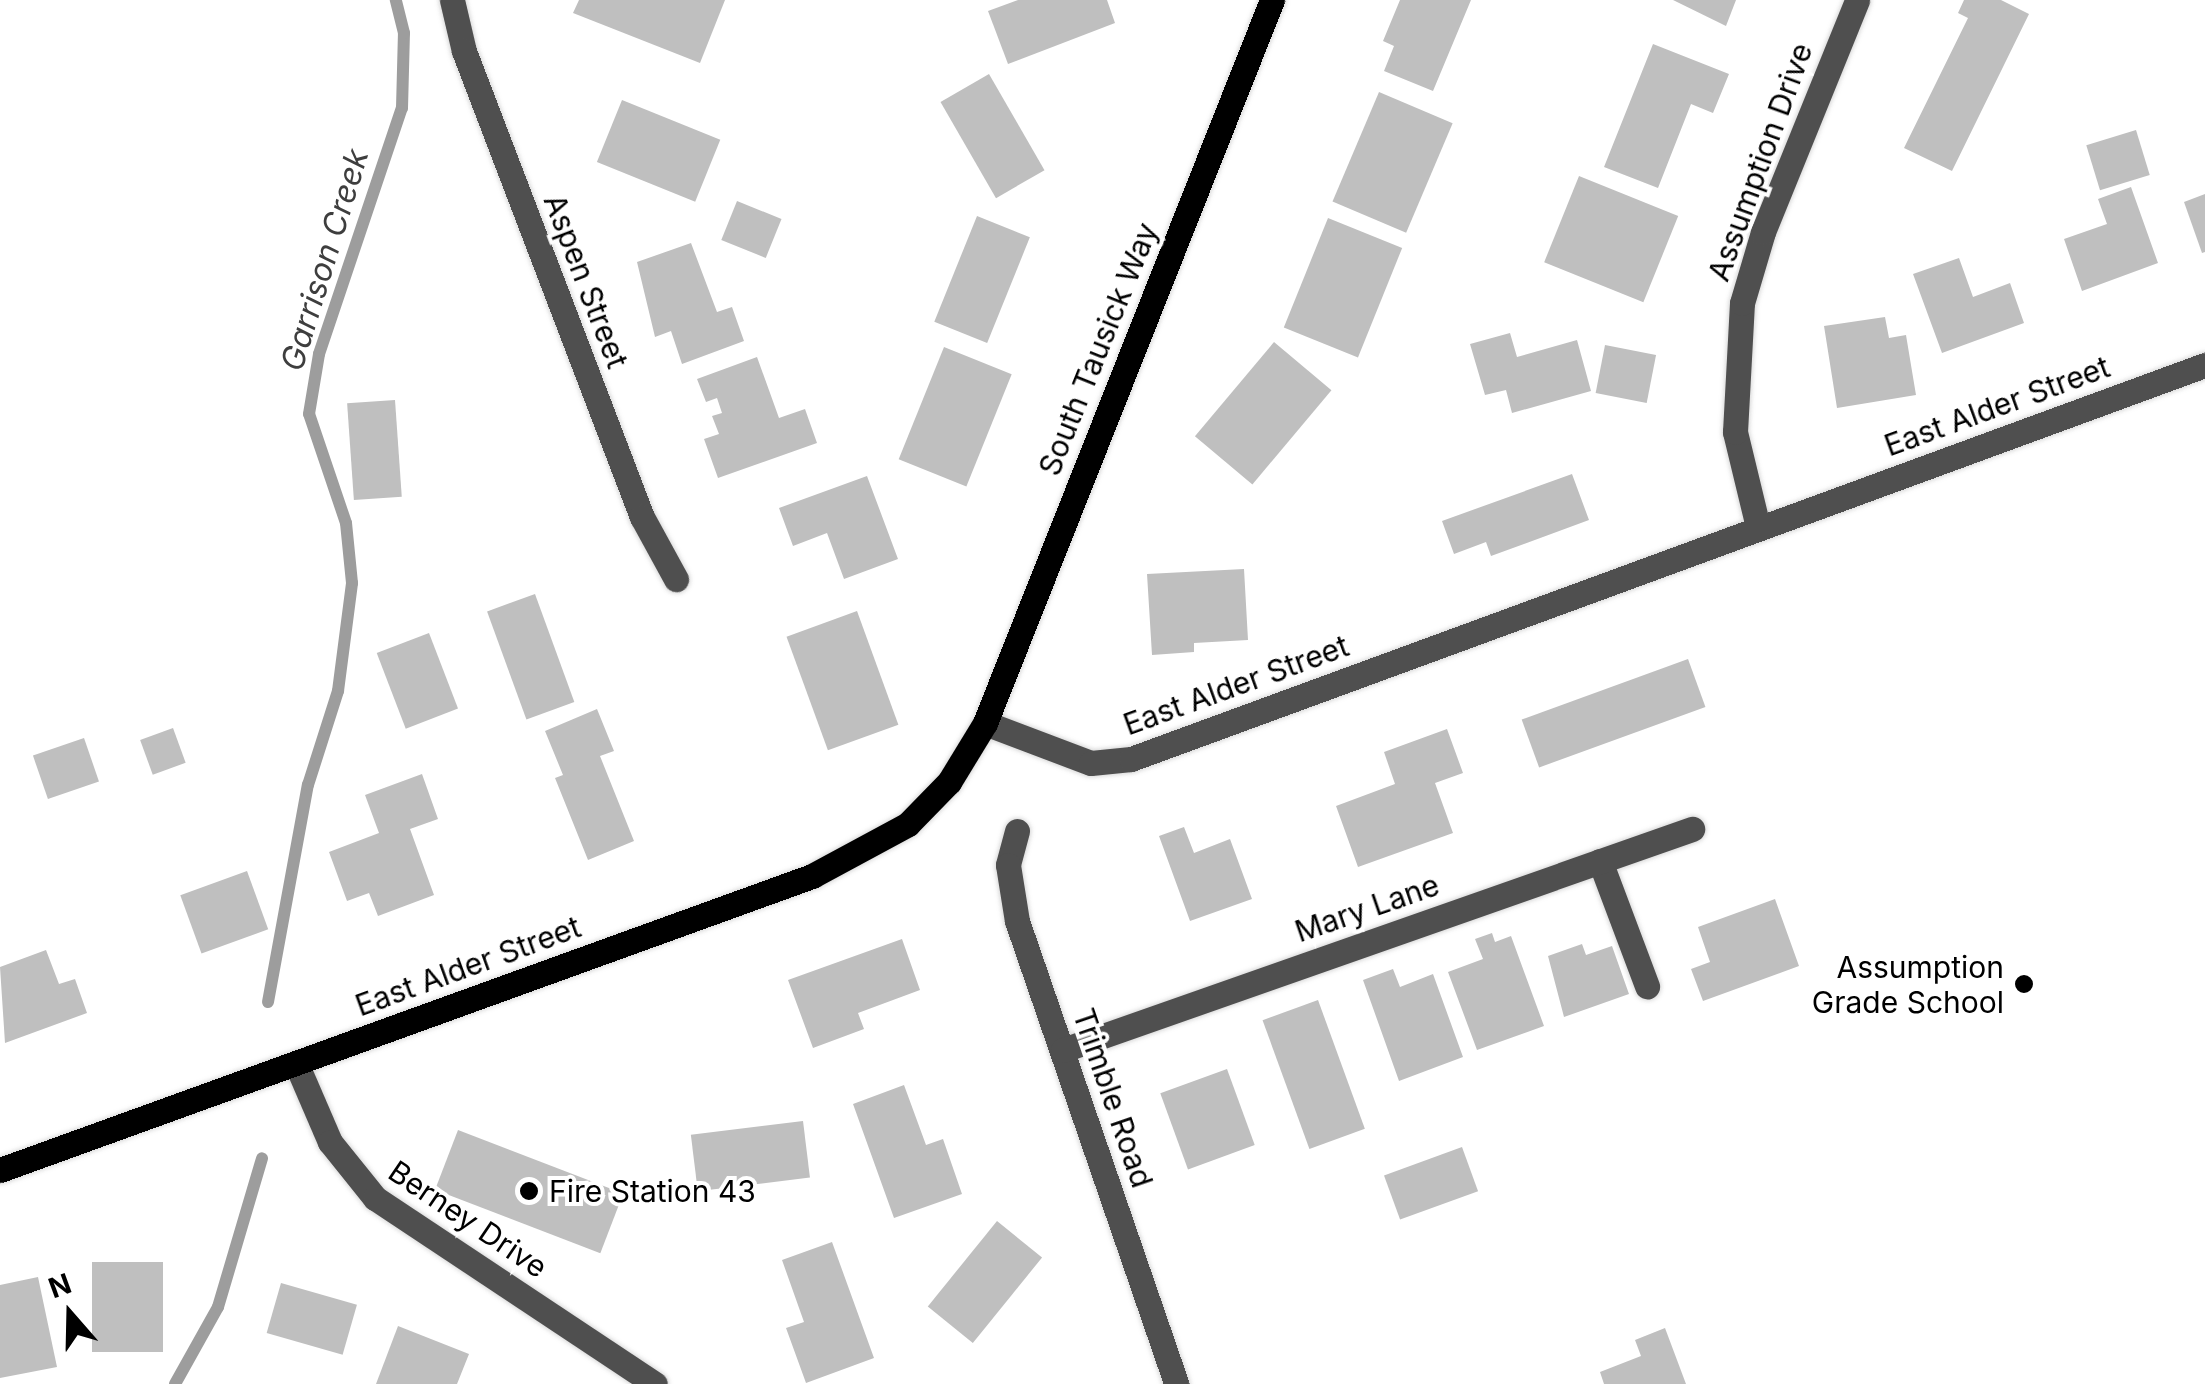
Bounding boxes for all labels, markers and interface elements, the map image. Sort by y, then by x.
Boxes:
street label: Assumption Drive [1700,38,1820,286]
water label: Garrison Creek [273,145,377,375]
street label: Aspen Street [536,189,636,373]
street label: South Tausick Way [1031,217,1165,481]
street label: East Alder Street [1879,349,2115,463]
street label: East Alder Street [1118,628,1354,742]
street label: Mary Lane [1290,867,1444,949]
street label: East Alder Street [350,909,586,1023]
place label: Assumption Grade School [1812,949,2004,1020]
marker: Assumption Grade School [2013,973,2035,995]
street label: Trimble Road [1066,1004,1160,1192]
street label: Berney Drive [382,1153,554,1285]
place label: Fire Station 43 [549,1173,756,1209]
marker: Fire Station 43 [518,1180,540,1202]
north arrow [20,1264,120,1364]
text: N [44,1266,76,1305]

